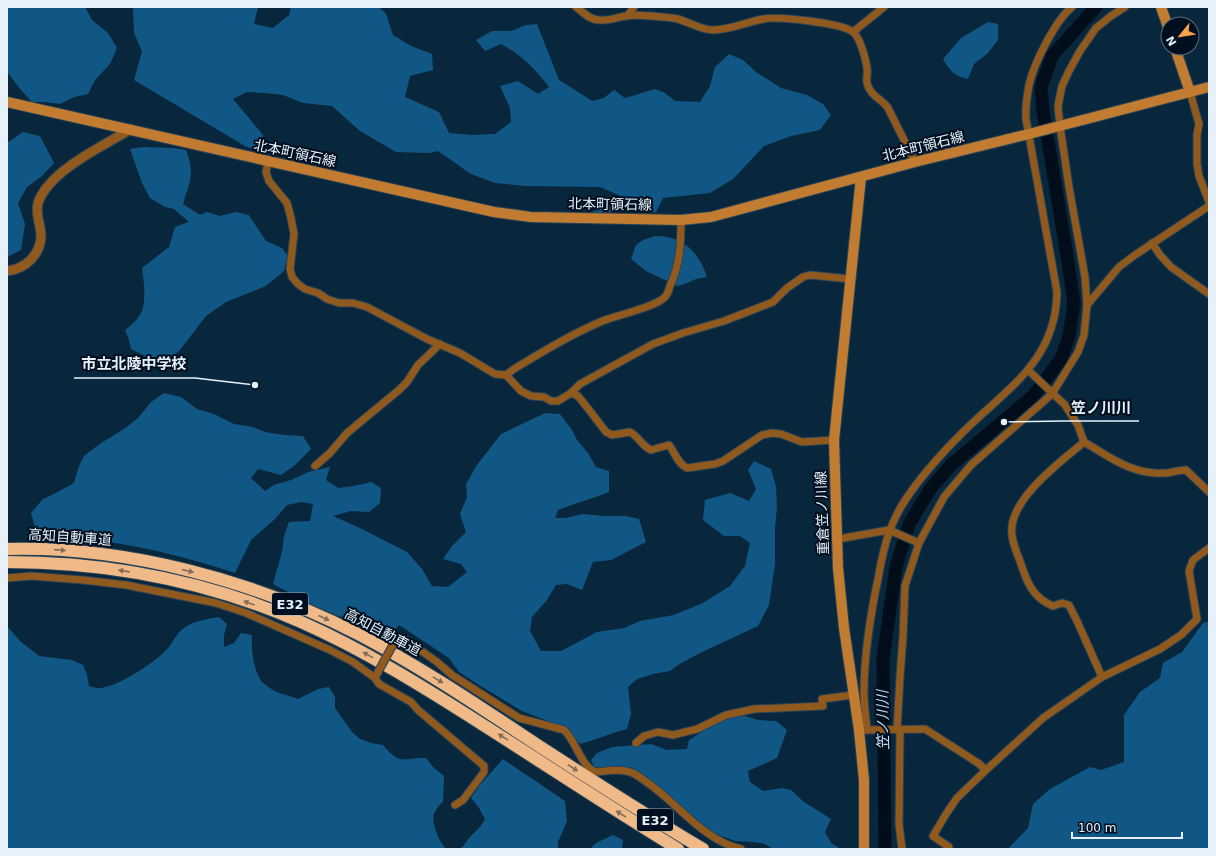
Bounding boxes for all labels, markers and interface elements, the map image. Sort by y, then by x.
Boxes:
north arrow [1160,16,1200,56]
text: N [1164,34,1180,48]
street label: 北本町領石線 [880,128,966,164]
street label: 北本町領石線 [252,136,338,170]
street label: 北本町領石線 [568,195,652,213]
callout: 市立北陵中学校 [74,351,195,378]
text: 市立北陵中学校 [81,355,187,373]
callout: 笠ノ川川 [1063,394,1139,421]
text: 笠ノ川川 [1071,399,1131,417]
street label: 重倉笠ノ川線 [813,471,831,555]
street label: 高知自動車道 [28,526,112,548]
one-way arrow [54,546,66,553]
one-way arrow [118,568,130,574]
one-way arrow [182,568,194,574]
road number: E32 [272,593,308,615]
one-way arrow [243,599,255,605]
street label: 高知自動車道 [342,605,424,659]
one-way arrow [318,615,329,621]
one-way arrow [362,652,374,658]
one-way arrow [432,677,444,684]
water label: 笠ノ川川 [873,688,893,750]
one-way arrow [498,733,508,741]
one-way arrow [568,764,579,772]
road number: E32 [637,809,673,831]
one-way arrow [616,810,627,817]
scale bar [1072,814,1182,840]
text: 100 m [1078,821,1116,835]

